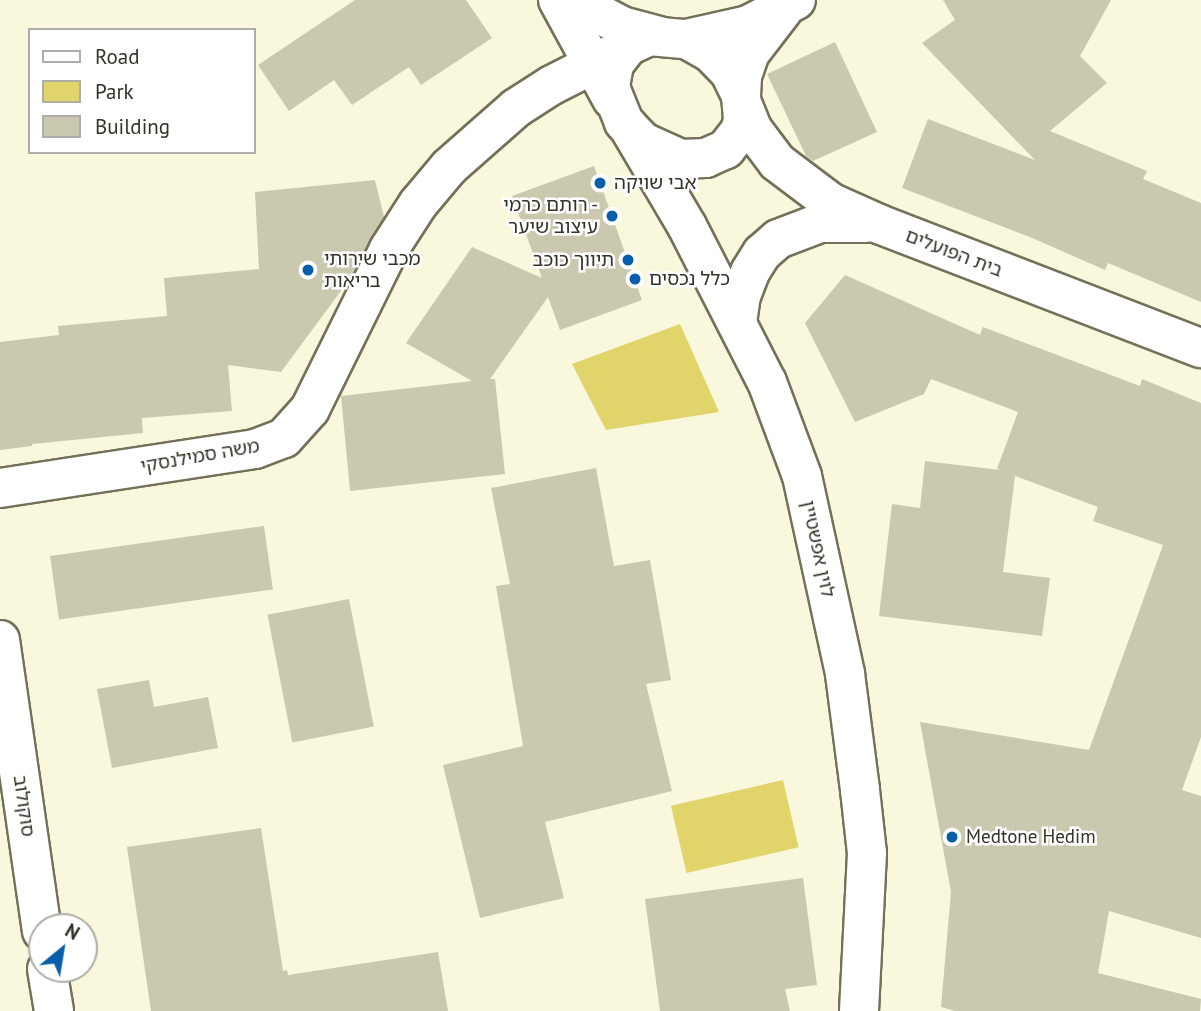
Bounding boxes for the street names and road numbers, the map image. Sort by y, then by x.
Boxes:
street label: בית הפועלים [902,224,1006,282]
street label: משה סמילנסקי [139,434,261,478]
street label: לוין אפשטיין [797,498,839,600]
street label: סוקולוב [8,774,40,838]

